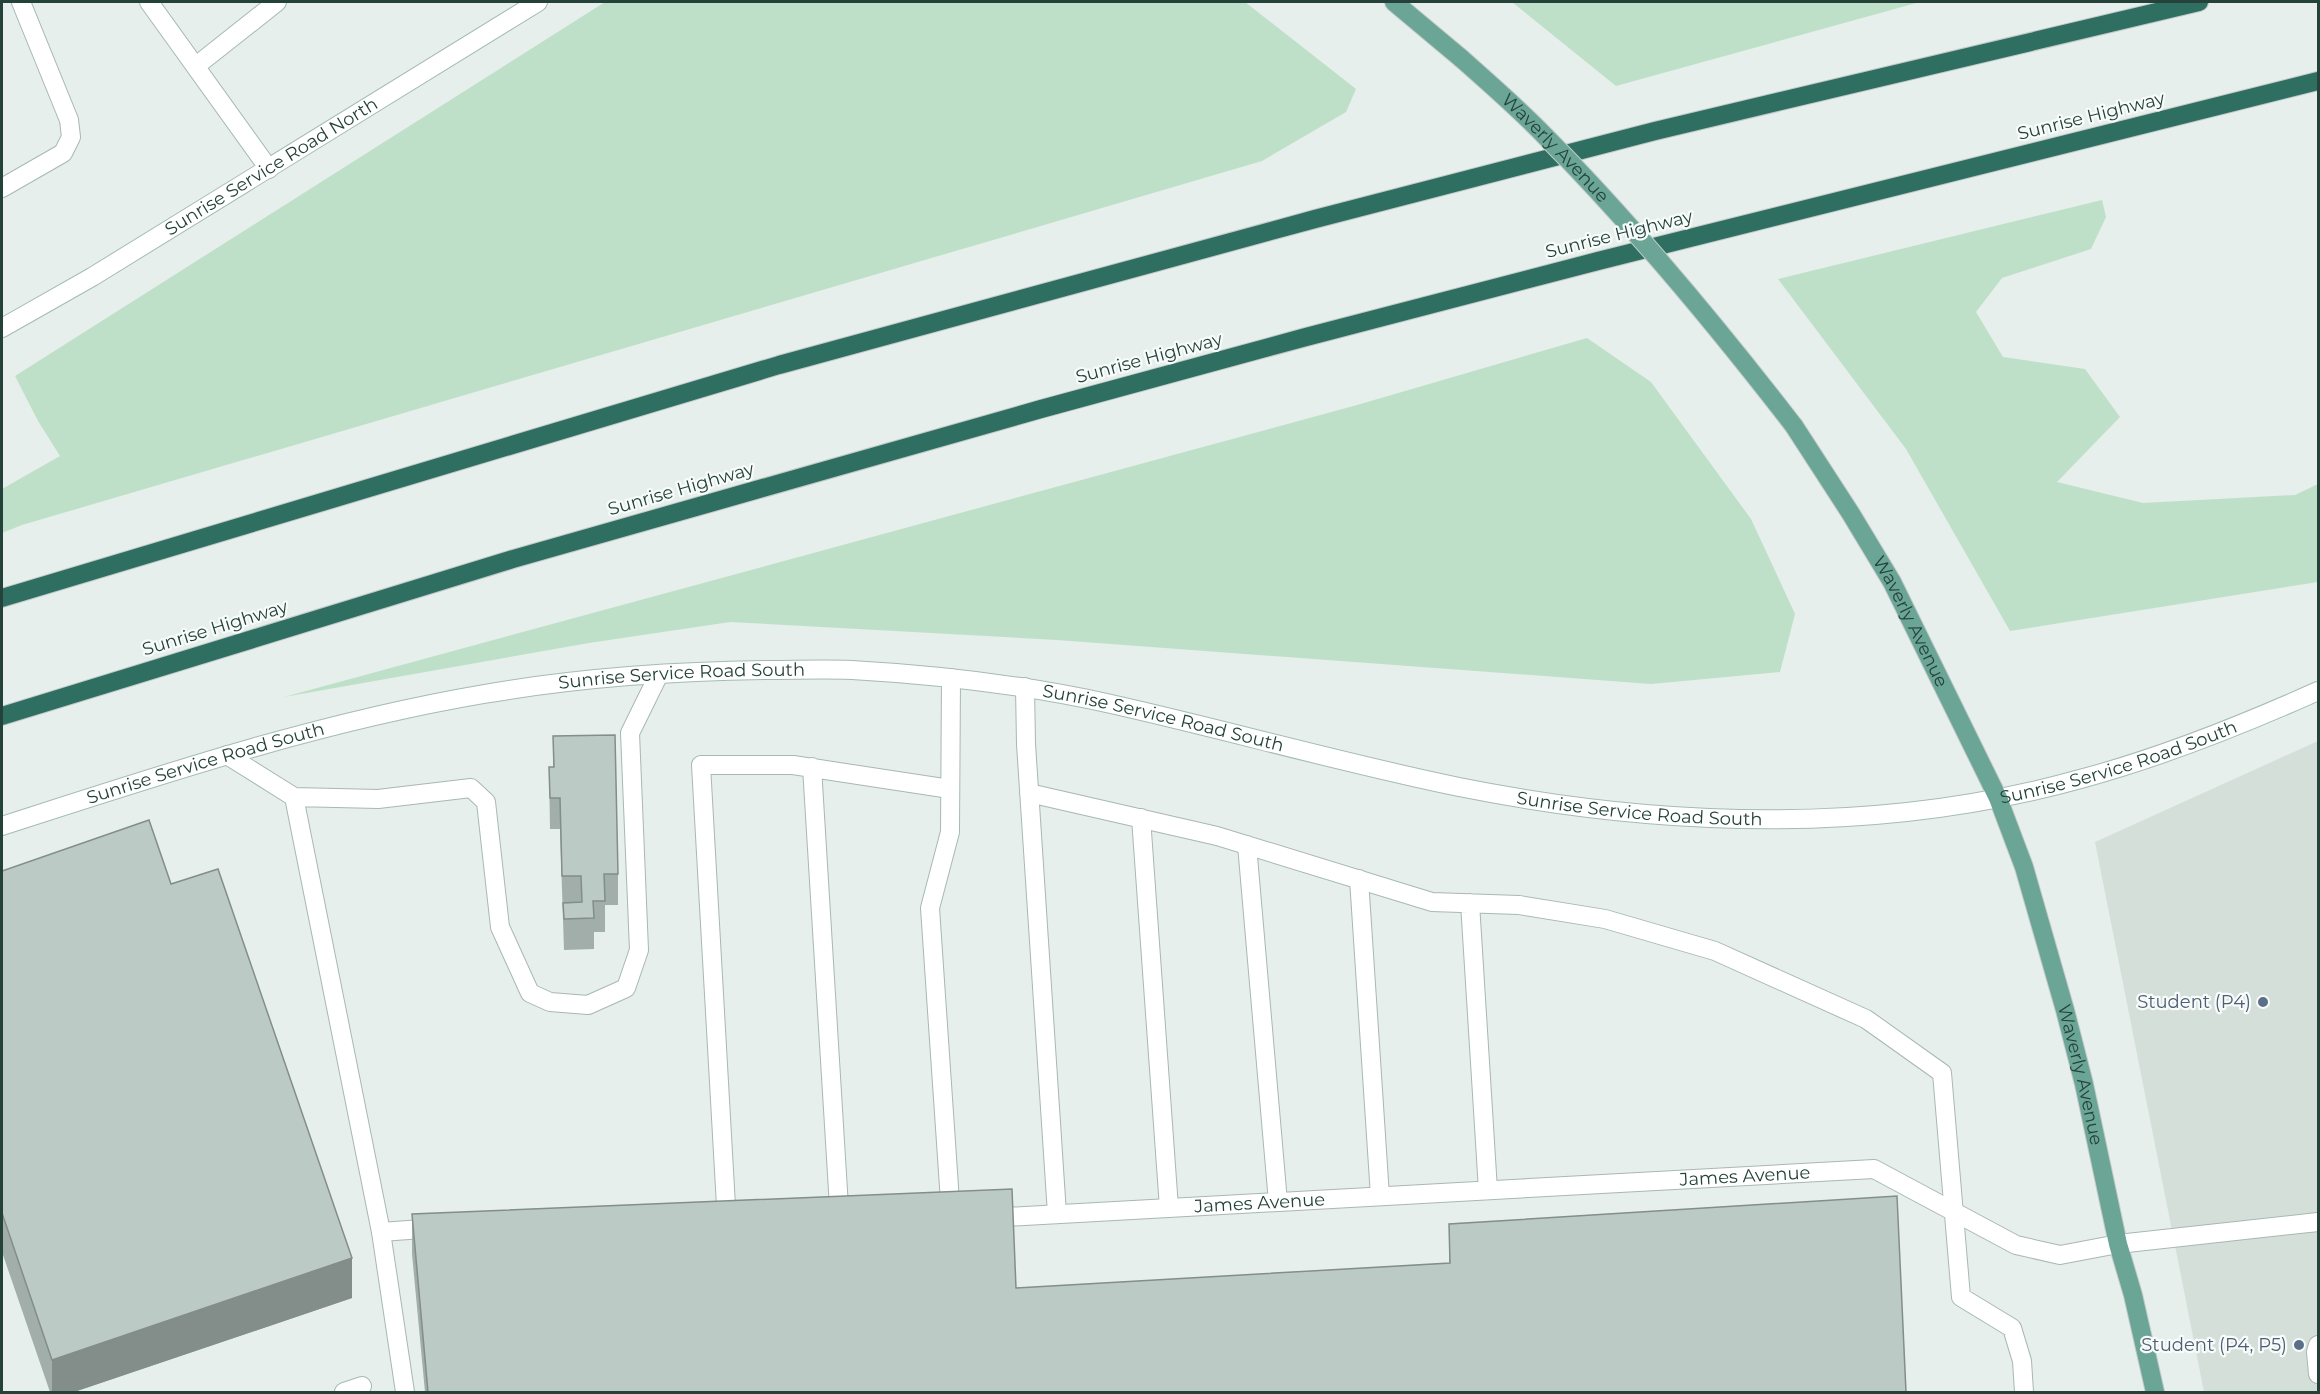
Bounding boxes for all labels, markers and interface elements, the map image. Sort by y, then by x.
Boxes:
street label: Sunrise Highway [2015,87,2167,145]
street label: Waverly Avenue [1497,89,1614,207]
street label: Sunrise Service Road North [161,93,382,240]
street label: Sunrise Highway [1543,205,1695,263]
street label: Sunrise Highway [1073,328,1225,388]
street label: Sunrise Highway [605,458,757,520]
street label: Waverly Avenue [1868,552,1953,691]
street label: Sunrise Highway [140,595,291,661]
street label: Sunrise Service Road South [557,659,805,694]
street label: Sunrise Service Road South [1041,680,1286,757]
street label: Sunrise Service Road South [1998,716,2240,809]
street label: Sunrise Service Road South [84,718,327,809]
street label: Sunrise Service Road South [1515,787,1763,830]
place label: Student (P4) [2137,991,2251,1013]
marker: Student (P4) [2256,995,2270,1009]
street label: Waverly Avenue [2053,1002,2108,1147]
street label: James Avenue [1678,1162,1811,1191]
street label: James Avenue [1193,1188,1326,1218]
place label: Student (P4, P5) [2141,1334,2287,1356]
marker: Student (P4, P5) [2292,1338,2306,1352]

